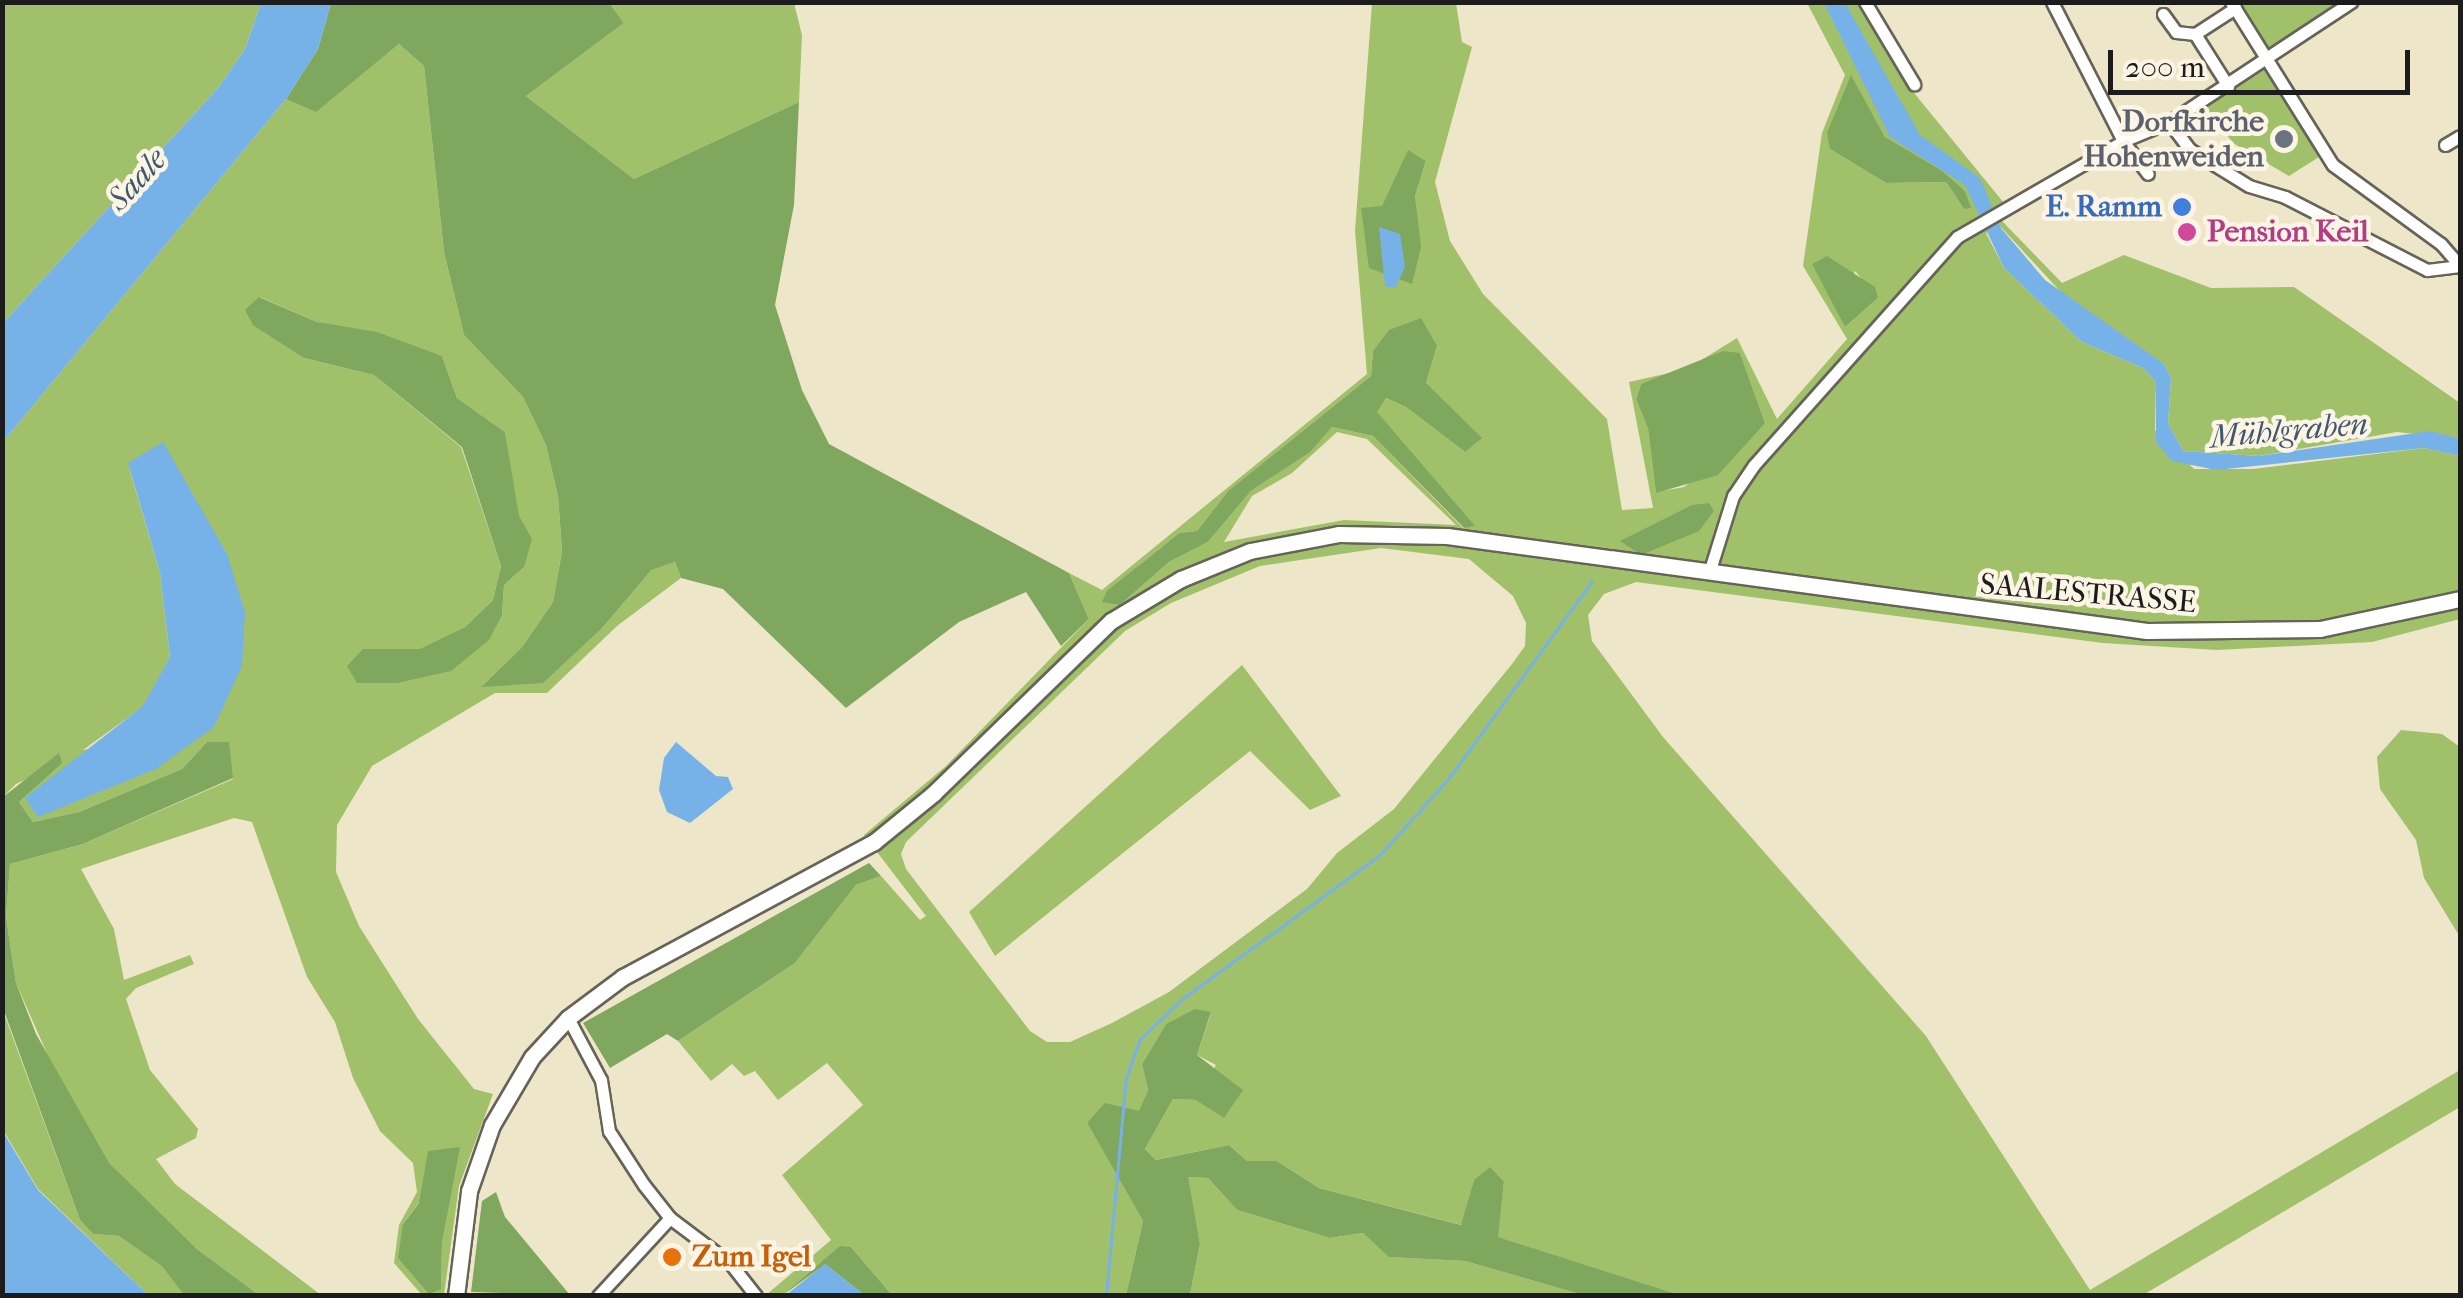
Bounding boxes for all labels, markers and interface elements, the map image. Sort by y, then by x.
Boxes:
scale bar [2113,30,2416,92]
text: 200 m [2125,50,2205,85]
place label: Dorfkirche Hohenweiden [2084,104,2264,174]
marker: Dorfkirche Hohenweiden [2273,128,2295,150]
water label: Saale [99,141,175,219]
place label: E. Ramm [2045,189,2162,225]
marker: E. Ramm [2171,196,2193,218]
place label: Pension Keil [2207,214,2369,250]
marker: Pension Keil [2176,221,2198,243]
water label: Mühlgraben [2209,405,2369,457]
street label: SAALESTRASSE [1978,567,2198,621]
place label: Zum Igel [692,1239,811,1275]
marker: Zum Igel [661,1246,683,1268]

